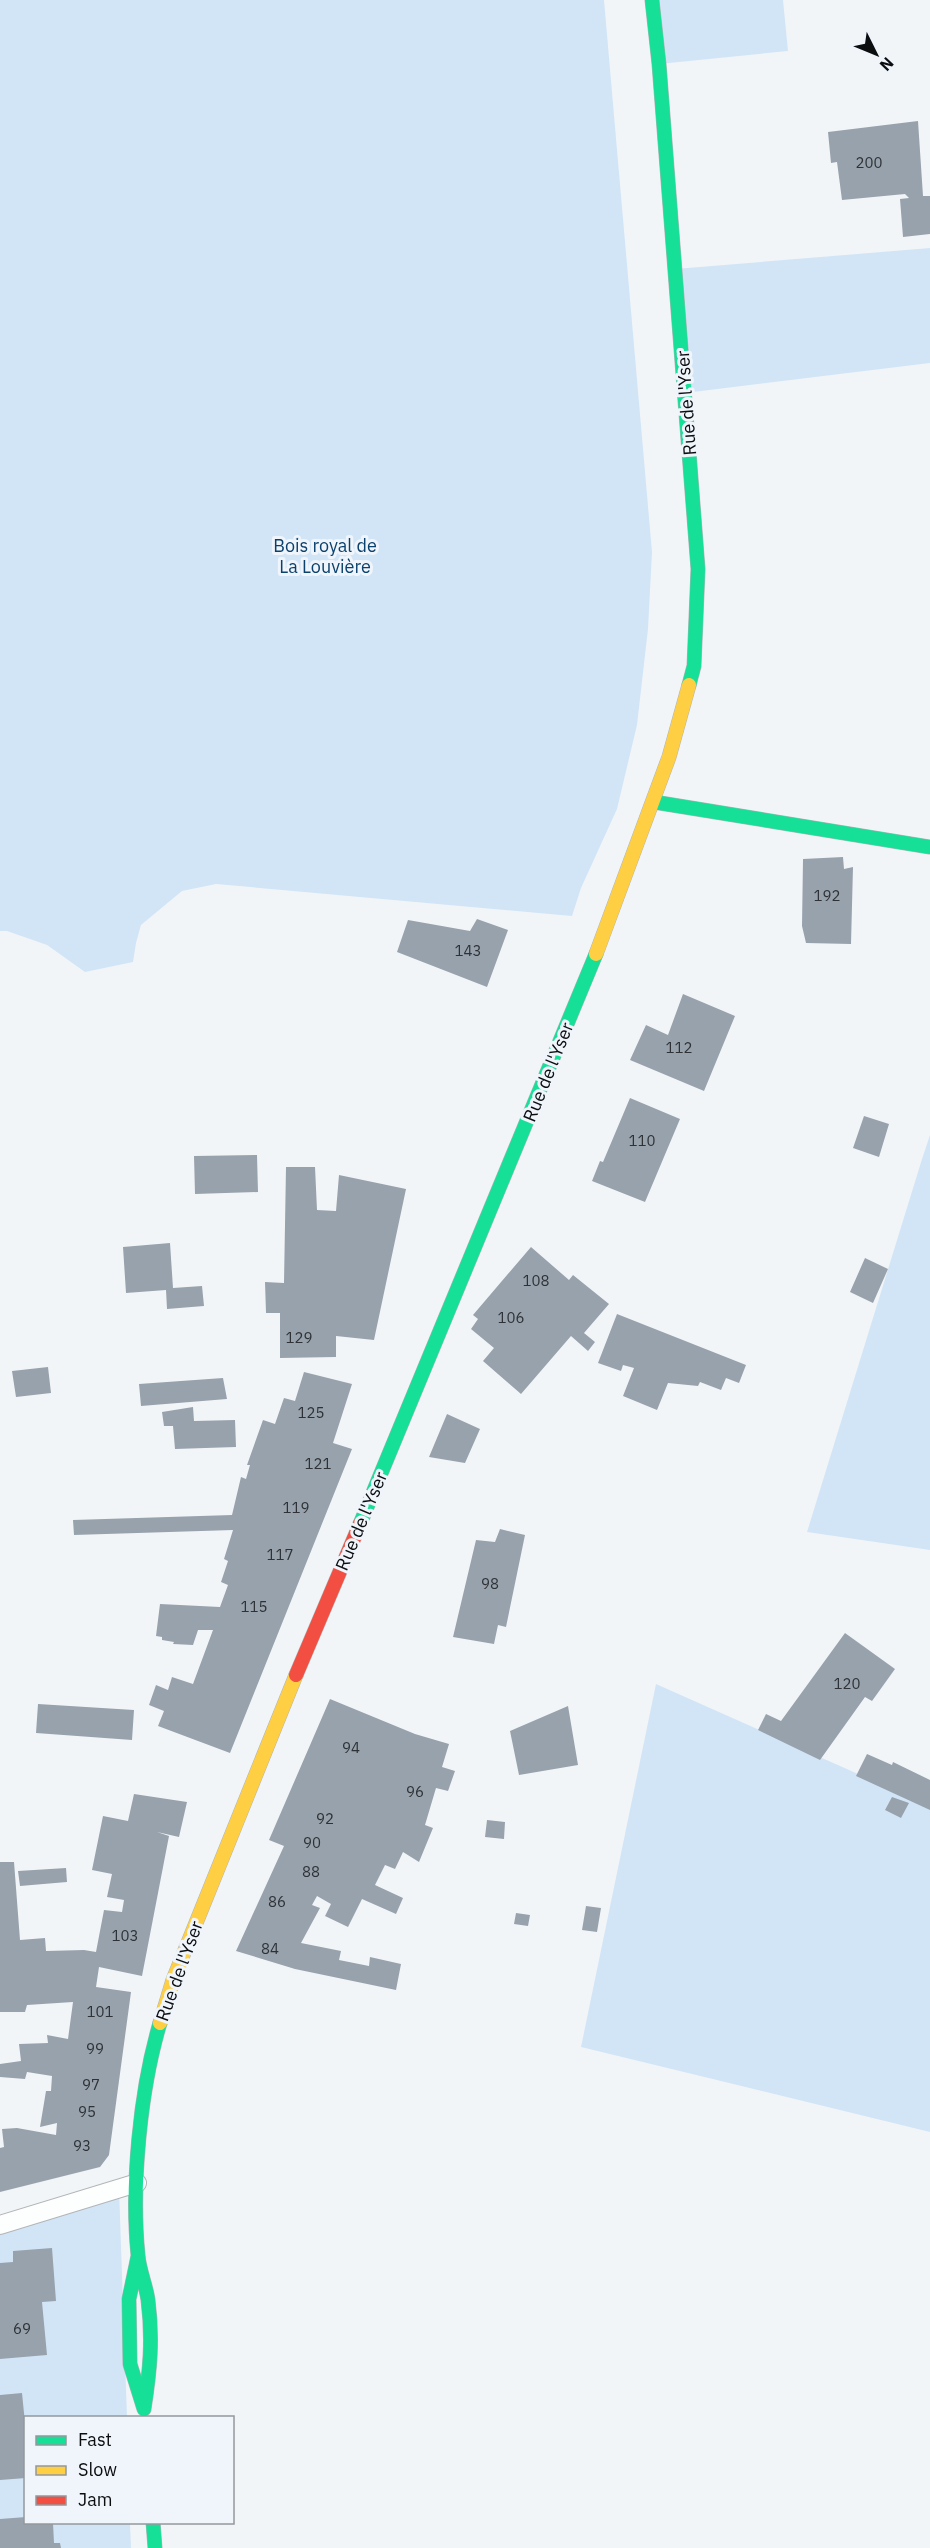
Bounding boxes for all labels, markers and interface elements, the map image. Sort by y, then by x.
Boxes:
north arrow [846,24,906,84]
text: N [876,53,898,75]
house number: 200 [855,153,883,172]
street label: Rue de l'Yser [671,349,701,456]
park label: Bois royal de La Louvière [273,534,377,578]
house number: 192 [813,886,841,905]
house number: 143 [454,941,482,960]
street label: Rue de l'Yser [518,1019,578,1125]
house number: 112 [665,1038,693,1057]
house number: 110 [628,1131,656,1150]
house number: 108 [522,1271,550,1290]
house number: 106 [497,1308,525,1327]
house number: 129 [285,1328,313,1347]
house number: 125 [297,1403,325,1422]
house number: 121 [304,1454,332,1473]
street label: Rue de l'Yser [330,1468,392,1574]
house number: 119 [282,1498,310,1517]
house number: 117 [266,1545,294,1564]
house number: 98 [481,1574,499,1593]
house number: 115 [240,1597,268,1616]
house number: 120 [833,1674,861,1693]
house number: 94 [342,1738,360,1757]
house number: 96 [406,1782,424,1801]
house number: 92 [316,1809,334,1828]
house number: 90 [303,1833,321,1852]
house number: 88 [302,1862,320,1881]
house number: 86 [268,1892,286,1911]
street label: Rue de l'Yser [150,1917,208,2024]
house number: 103 [111,1926,139,1945]
house number: 84 [261,1939,279,1958]
house number: 101 [86,2002,114,2021]
house number: 99 [86,2039,104,2058]
house number: 97 [82,2075,100,2094]
house number: 95 [78,2102,96,2121]
house number: 93 [73,2136,91,2155]
house number: 69 [13,2319,31,2338]
legend [24,2416,234,2524]
text: Fast [78,2428,112,2451]
text: Slow [78,2458,117,2481]
text: Jam [78,2488,113,2511]

